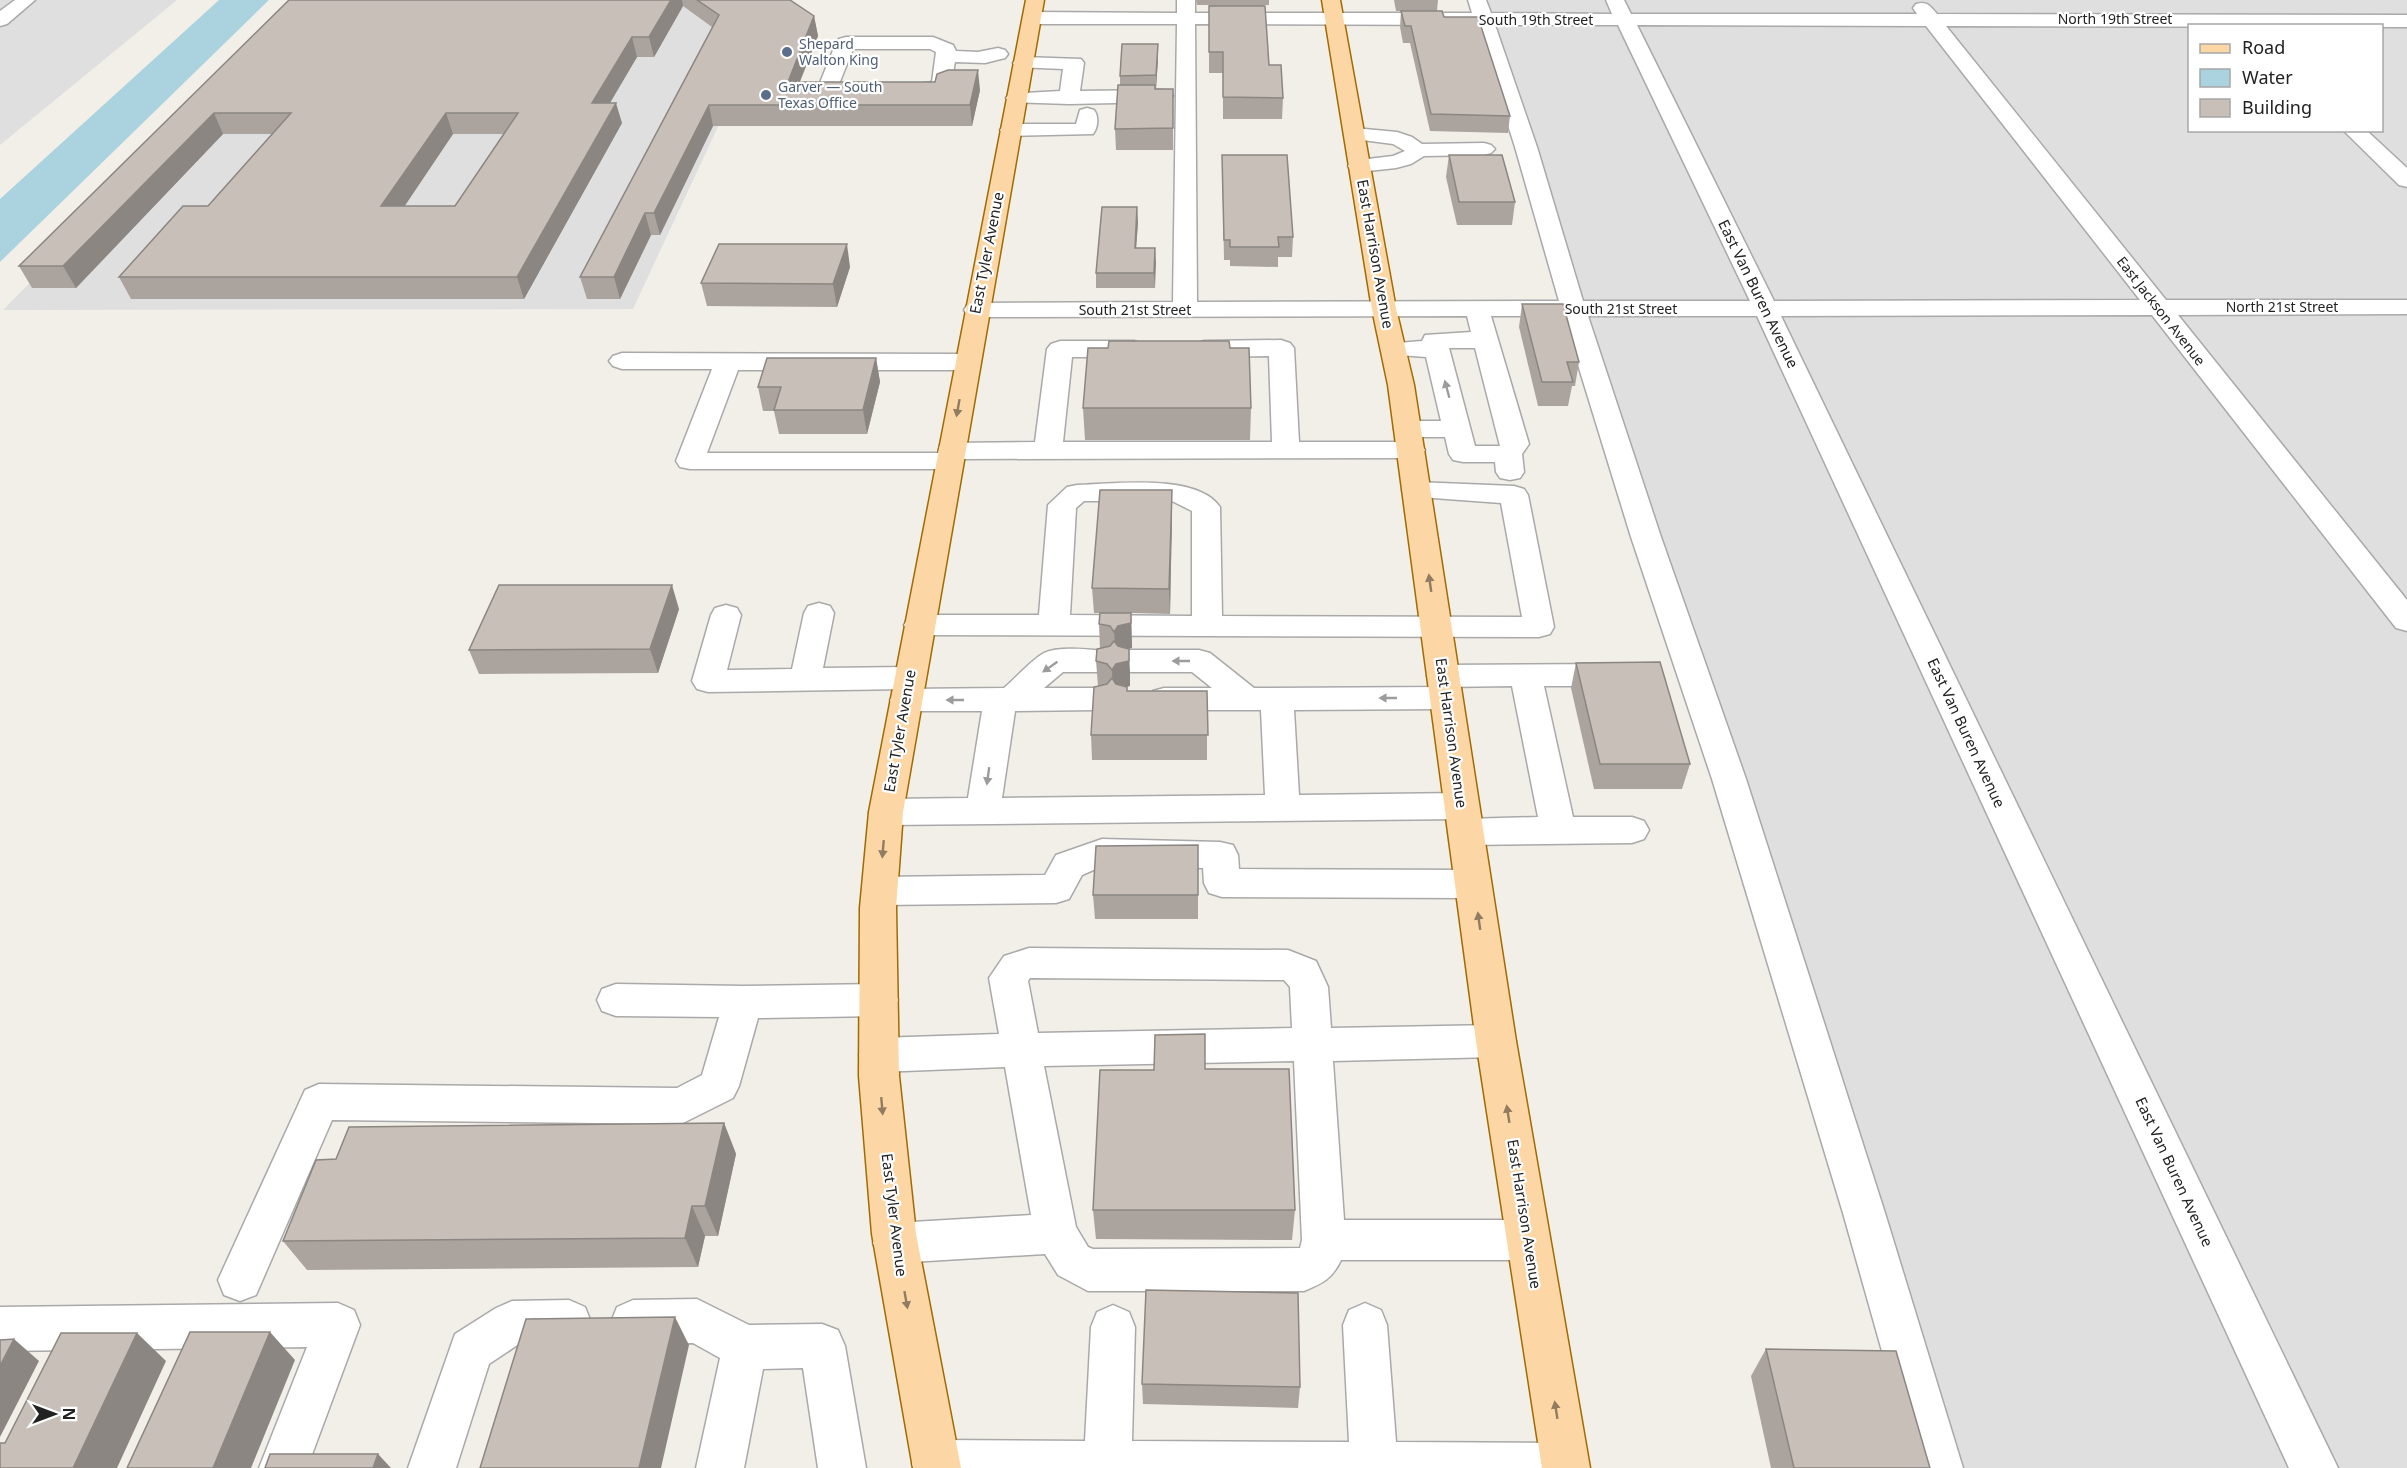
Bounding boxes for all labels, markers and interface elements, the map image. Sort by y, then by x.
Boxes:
street label: North 19th Street [2058,9,2172,28]
street label: South 19th Street [1479,10,1593,29]
legend [2188,24,2383,132]
place label: Shepard Walton King [799,34,879,69]
text: Road [2242,35,2285,59]
marker: Shepard Walton King [780,45,794,59]
text: Water [2242,65,2293,89]
place label: Garver — South Texas Office [778,77,882,112]
marker: Garver — South Texas Office [759,88,773,102]
text: Building [2242,95,2312,119]
street label: East Harrison Avenue [1353,178,1399,330]
street label: East Tyler Avenue [964,190,1008,316]
street label: East Van Buren Avenue [1714,216,1804,371]
street label: East Jackson Avenue [2113,252,2210,369]
street label: North 21st Street [2226,297,2338,316]
street label: South 21st Street [1565,299,1677,318]
street label: South 21st Street [1079,300,1191,319]
one-way arrow [1442,380,1452,398]
one-way arrow [953,399,962,418]
one-way arrow [1425,573,1434,592]
street label: East Van Buren Avenue [1923,655,2010,811]
one-way arrow [1171,656,1190,666]
street label: East Harrison Avenue [1432,657,1472,809]
one-way arrow [1042,661,1059,672]
street label: East Tyler Avenue [878,668,920,794]
one-way arrow [1378,693,1397,703]
one-way arrow [945,695,964,705]
one-way arrow [984,767,993,786]
one-way arrow [878,839,888,858]
one-way arrow [1474,912,1483,931]
street label: East Van Buren Avenue [2131,1094,2218,1250]
one-way arrow [877,1097,887,1116]
one-way arrow [1503,1105,1512,1124]
street label: East Harrison Avenue [1503,1138,1547,1290]
street label: East Tyler Avenue [878,1152,912,1278]
one-way arrow [902,1290,911,1309]
north arrow [24,1384,84,1444]
one-way arrow [1552,1401,1561,1420]
text: N [58,1407,80,1421]

